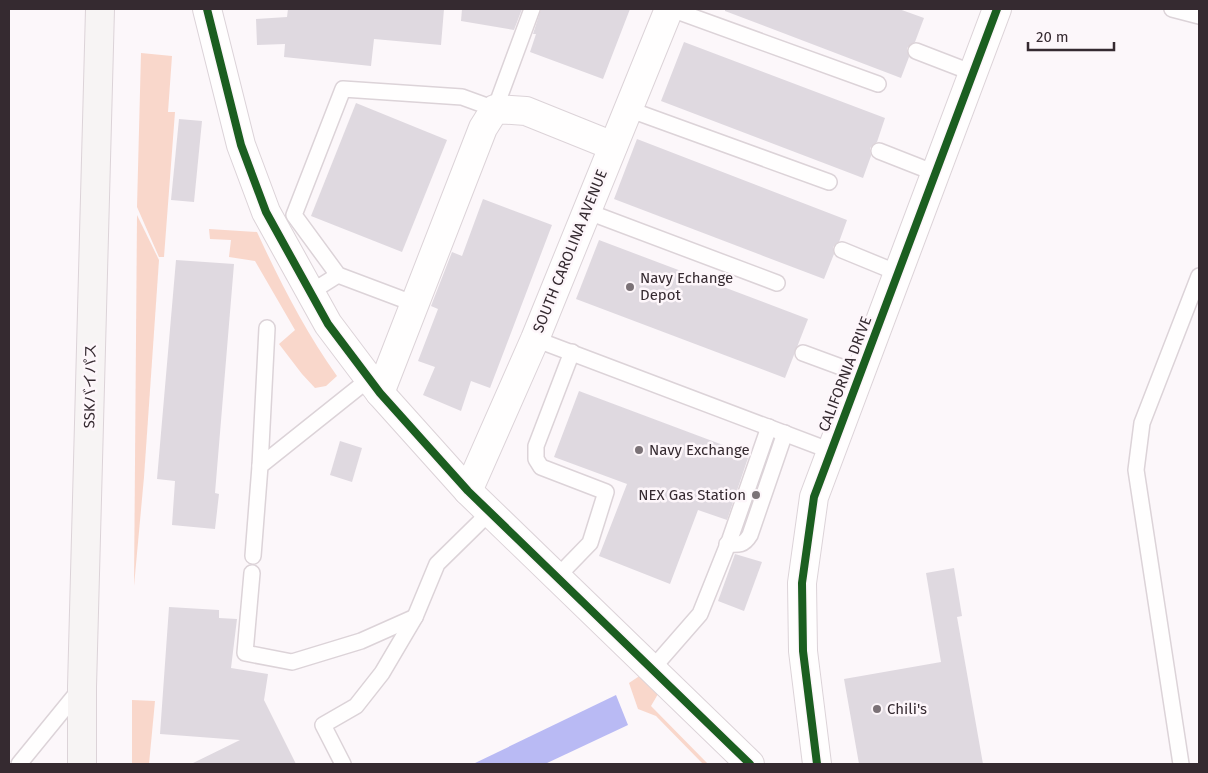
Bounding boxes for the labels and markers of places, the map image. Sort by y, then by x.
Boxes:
place label: Navy Echange Depot [640,269,733,304]
marker: Navy Echange Depot [624,281,636,293]
place label: Navy Exchange [649,441,750,459]
marker: Navy Exchange [633,444,645,456]
place label: NEX Gas Station [638,486,746,504]
marker: NEX Gas Station [750,489,762,501]
place label: Chili's [887,700,927,718]
marker: Chili's [871,703,883,715]

